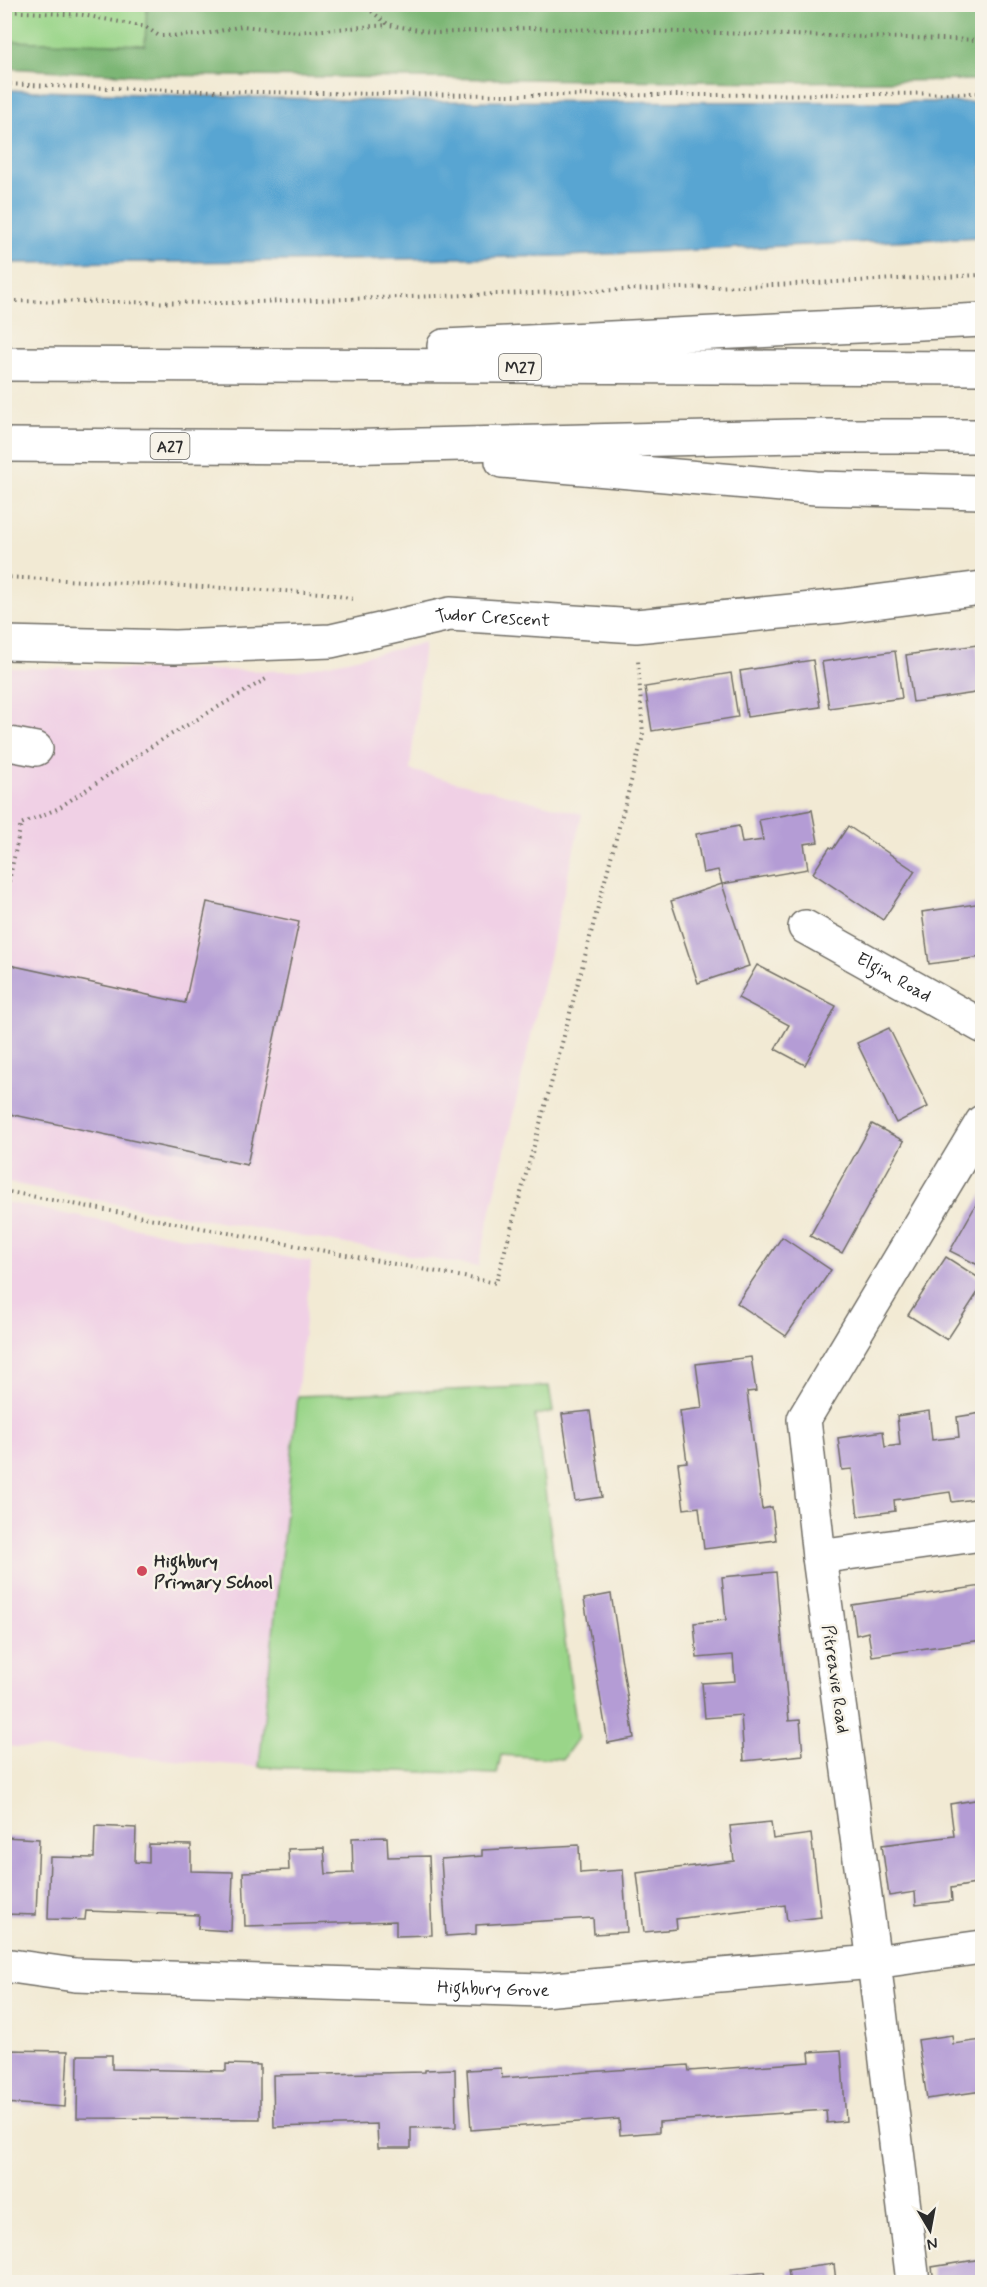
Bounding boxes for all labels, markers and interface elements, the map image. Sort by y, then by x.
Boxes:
road number: M27 [499,354,541,380]
road number: A27 [150,433,190,459]
street label: Tudor Crescent [433,603,551,633]
street label: Elgin Road [852,947,935,1008]
place label: Highbury Primary School [154,1550,273,1595]
marker: Highbury Primary School [135,1564,149,1578]
street label: Pitreavie Road [816,1623,855,1735]
street label: Highbury Grove [437,1976,550,2003]
north arrow [900,2200,960,2260]
text: N [925,2232,939,2255]

